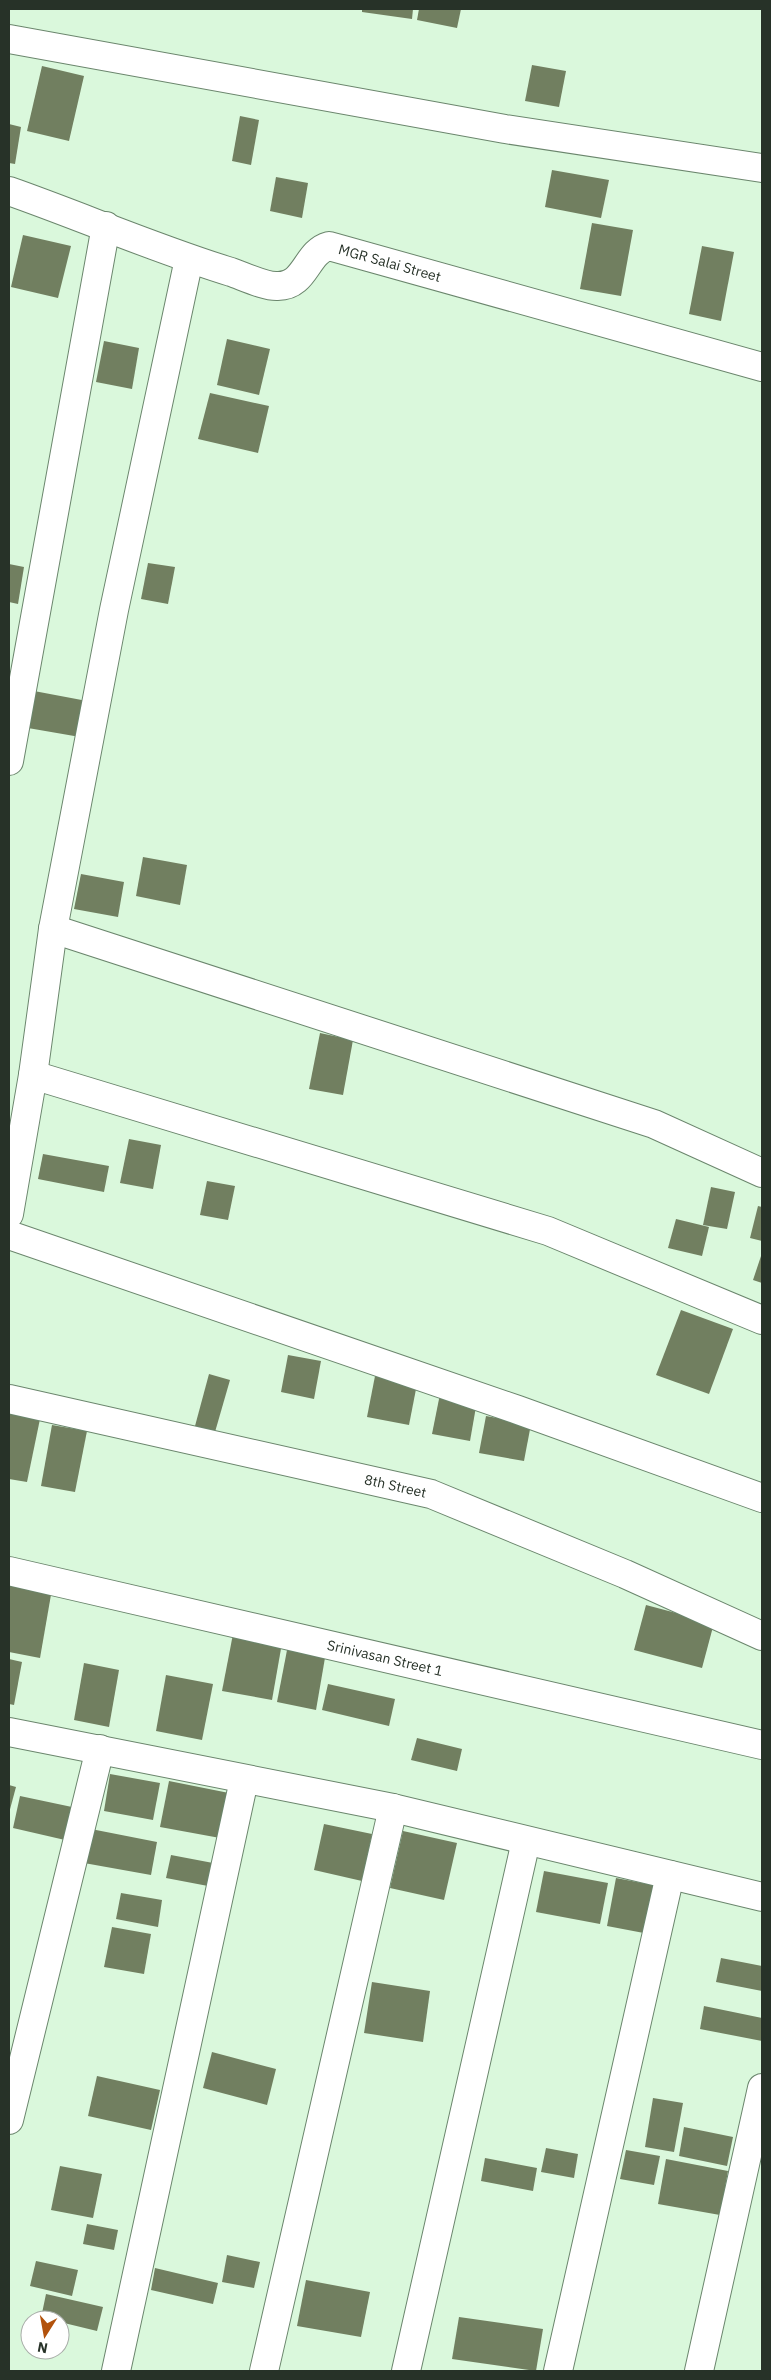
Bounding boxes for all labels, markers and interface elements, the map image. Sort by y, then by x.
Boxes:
street label: MGR Salai Street [336,240,443,286]
street label: 8th Street [363,1470,428,1502]
street label: Srinivasan Street 1 [325,1636,445,1680]
north arrow [20,2310,70,2360]
text: N [36,2338,49,2358]

